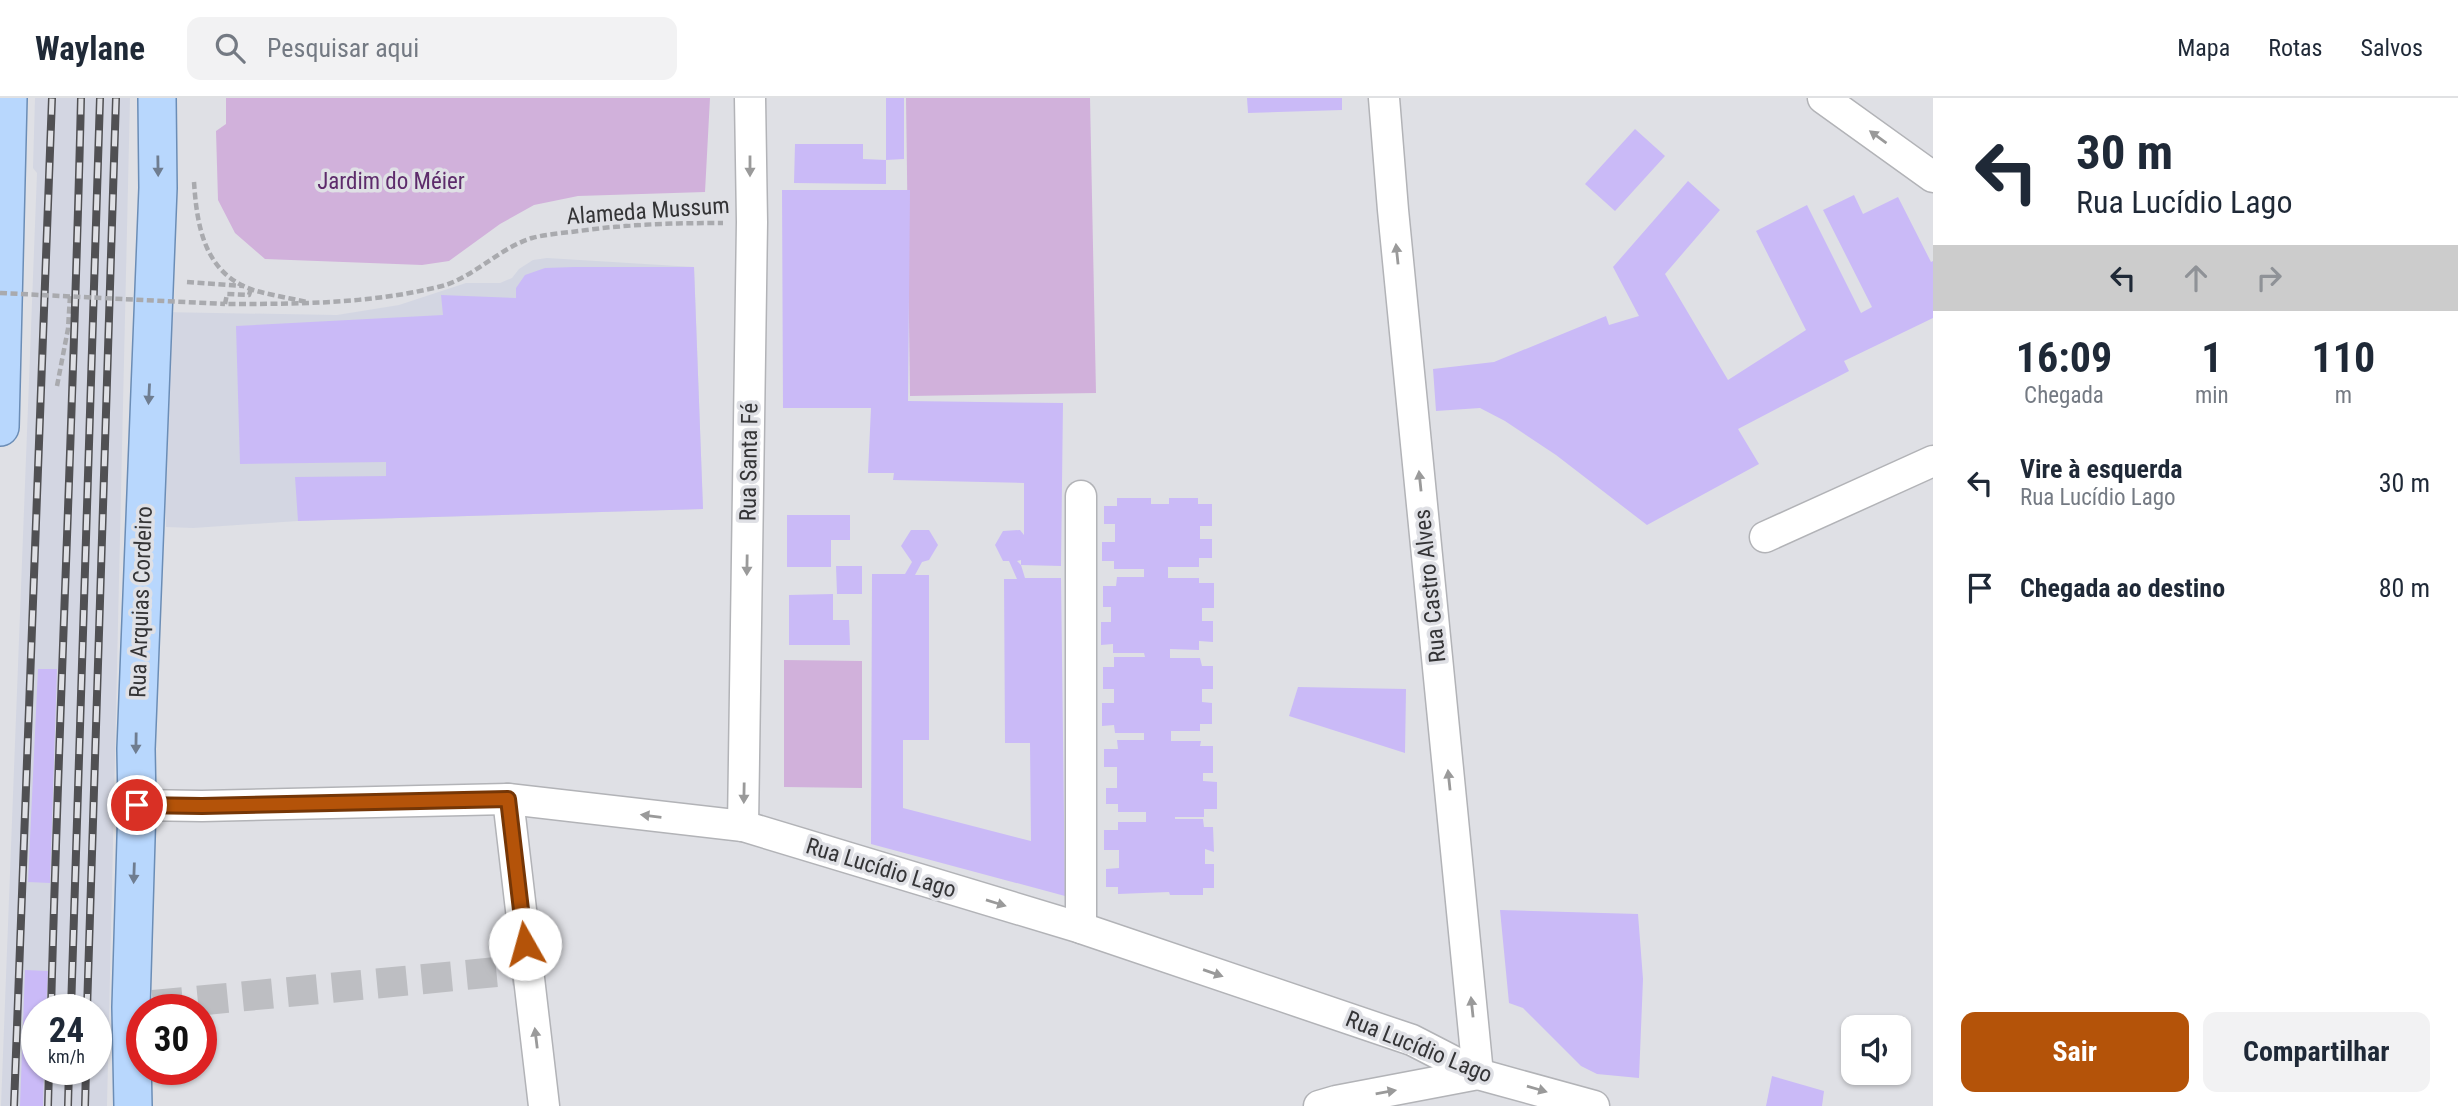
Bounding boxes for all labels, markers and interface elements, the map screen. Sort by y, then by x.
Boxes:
search box [187,17,677,80]
text: Waylane [35,29,145,68]
icon: search [211,29,249,67]
text: Pesquisar aqui [267,33,419,63]
text: Mapa [2177,34,2230,62]
text: Rotas [2268,34,2322,62]
text: Salvos [2360,34,2423,62]
text: 30 m [2076,124,2173,181]
icon: left [1961,126,2052,217]
one-way arrow [1869,130,1887,144]
one-way arrow [152,155,164,177]
one-way arrow [745,155,756,177]
park label: Jardim do Méier [317,168,465,195]
text: Rua Lucídio Lago [2076,183,2292,221]
street label: Alameda Mussum [566,192,730,230]
one-way arrow [1391,243,1402,265]
icon: left [2104,259,2142,297]
icon: ahead [2177,259,2215,297]
icon: right [2250,259,2288,297]
text: 16:09 [2016,333,2112,382]
text: 1 [2201,333,2222,382]
text: 110 [2311,333,2375,382]
text: Chegada [2024,382,2104,409]
text: min [2195,382,2229,409]
text: m [2335,382,2352,409]
one-way arrow [143,383,154,405]
street label: Rua Santa Fé [734,403,764,521]
text: Vire à esquerda [2020,454,2183,484]
icon: left [1961,464,1999,502]
text: 30 m [2379,468,2430,498]
one-way arrow [1414,469,1425,491]
text: Rua Lucídio Lago [2020,484,2176,511]
street label: Rua Arquias Cordeiro [124,506,158,698]
street label: Rua Castro Alves [1409,508,1451,664]
one-way arrow [741,554,753,576]
icon: arrive [1961,569,1999,607]
text: Chegada ao destino [2020,573,2225,603]
text: 80 m [2379,573,2430,603]
one-way arrow [130,733,142,755]
one-way arrow [1444,769,1455,791]
pin [107,775,167,835]
one-way arrow [738,782,750,804]
icon: arrive [118,786,156,824]
one-way arrow [640,810,662,821]
street label: Rua Lucídio Lago [803,832,959,904]
one-way arrow [129,862,140,884]
one-way arrow [986,898,1007,908]
position arrow [488,907,562,981]
one-way arrow [1202,968,1223,979]
speed limit sign: 30 [126,994,217,1085]
one-way arrow [1466,995,1477,1017]
street label: Rua Lucídio Lago [1342,1005,1496,1089]
text: 24 [49,1010,84,1051]
button: Sair [1961,1012,2189,1092]
button: Compartilhar [2203,1012,2430,1092]
map controls [1841,1015,1911,1085]
button: sound [1841,1015,1911,1085]
one-way arrow [531,1027,542,1049]
text: km/h [48,1046,85,1067]
one-way arrow [1526,1085,1547,1095]
one-way arrow [1375,1086,1397,1097]

